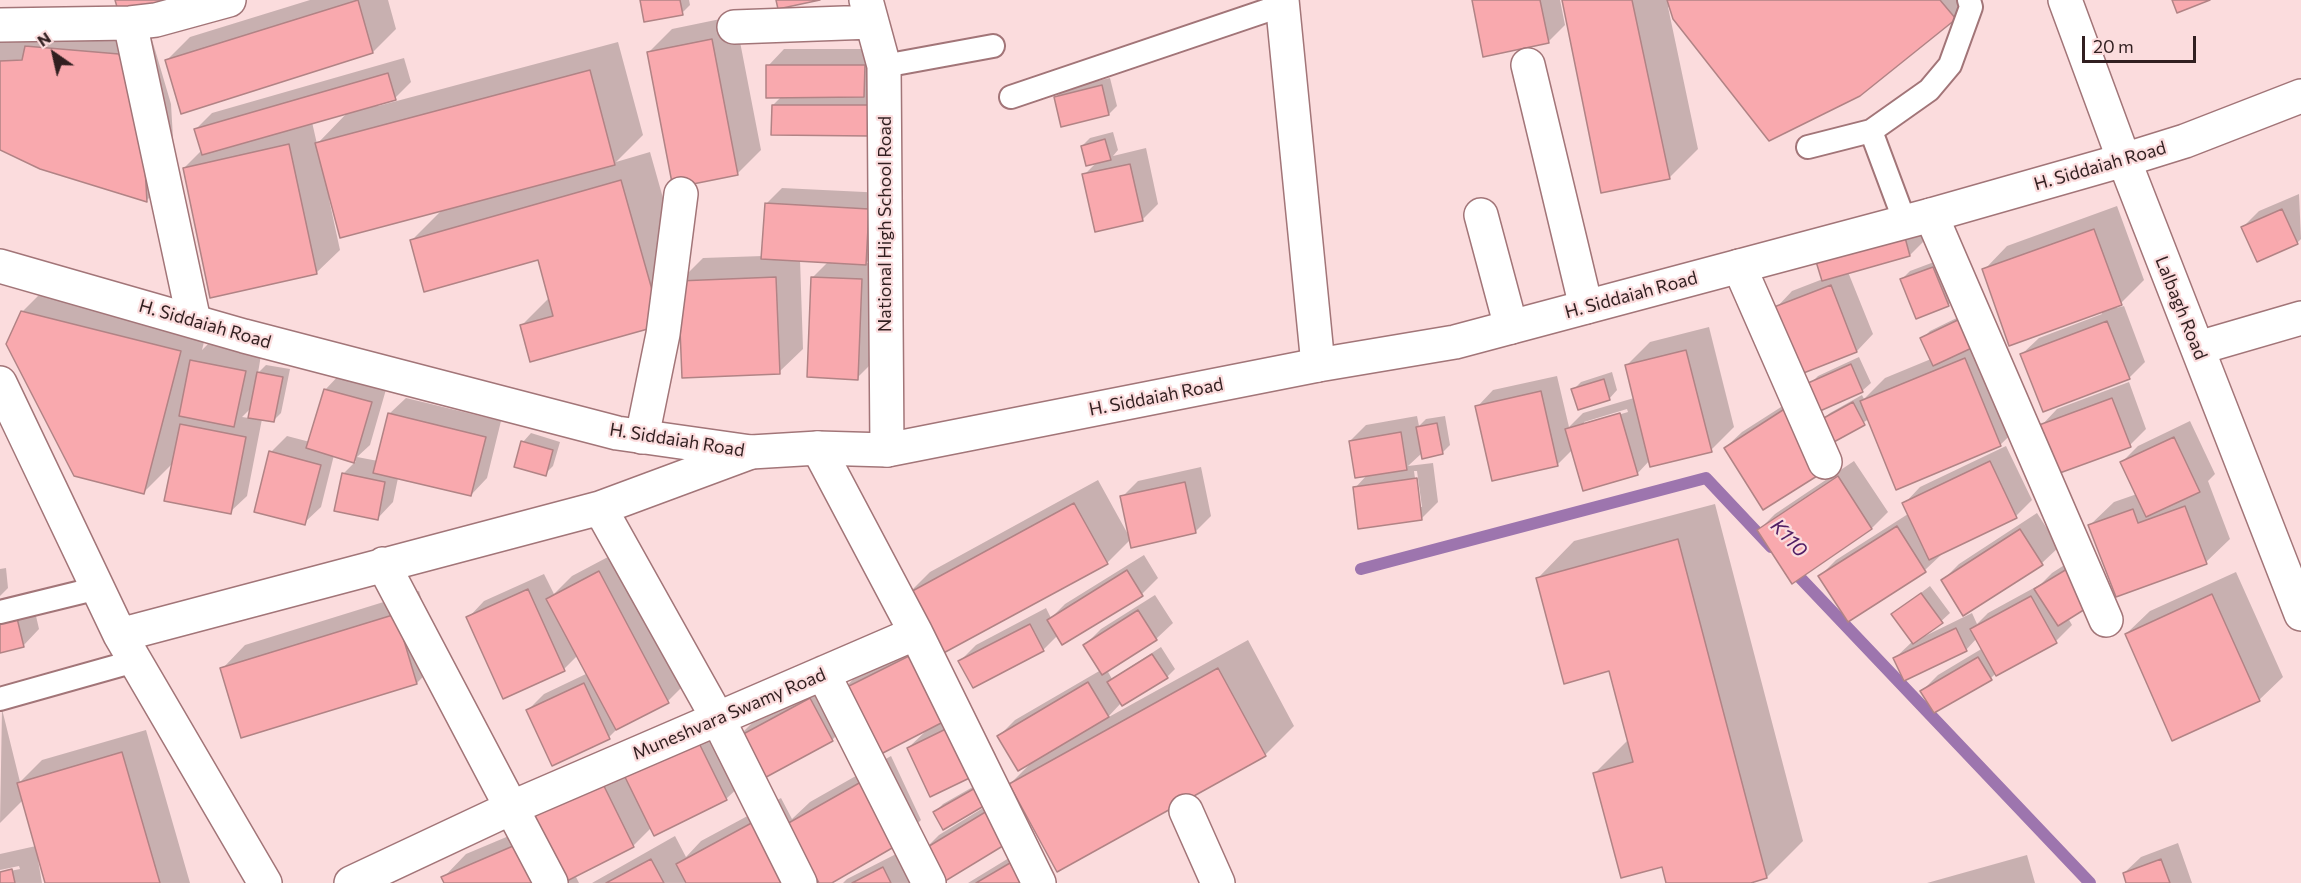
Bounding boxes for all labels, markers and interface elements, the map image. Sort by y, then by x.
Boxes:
north arrow [24,24,84,84]
scale bar [2085,24,2199,62]
text: N [33,27,54,50]
text: 20 m [2093,35,2134,57]
street label: National High School Road [874,116,896,332]
street label: H. Siddaiah Road [2031,137,2169,195]
street label: Lalbagh Road [2150,253,2212,363]
street label: H. Siddaiah Road [1562,267,1700,323]
street label: H. Siddaiah Road [136,295,274,353]
street label: H. Siddaiah Road [1087,373,1225,421]
street label: H. Siddaiah Road [608,419,746,461]
water label: K110 [1765,514,1813,562]
street label: Muneshvara Swamy Road [629,663,829,765]

